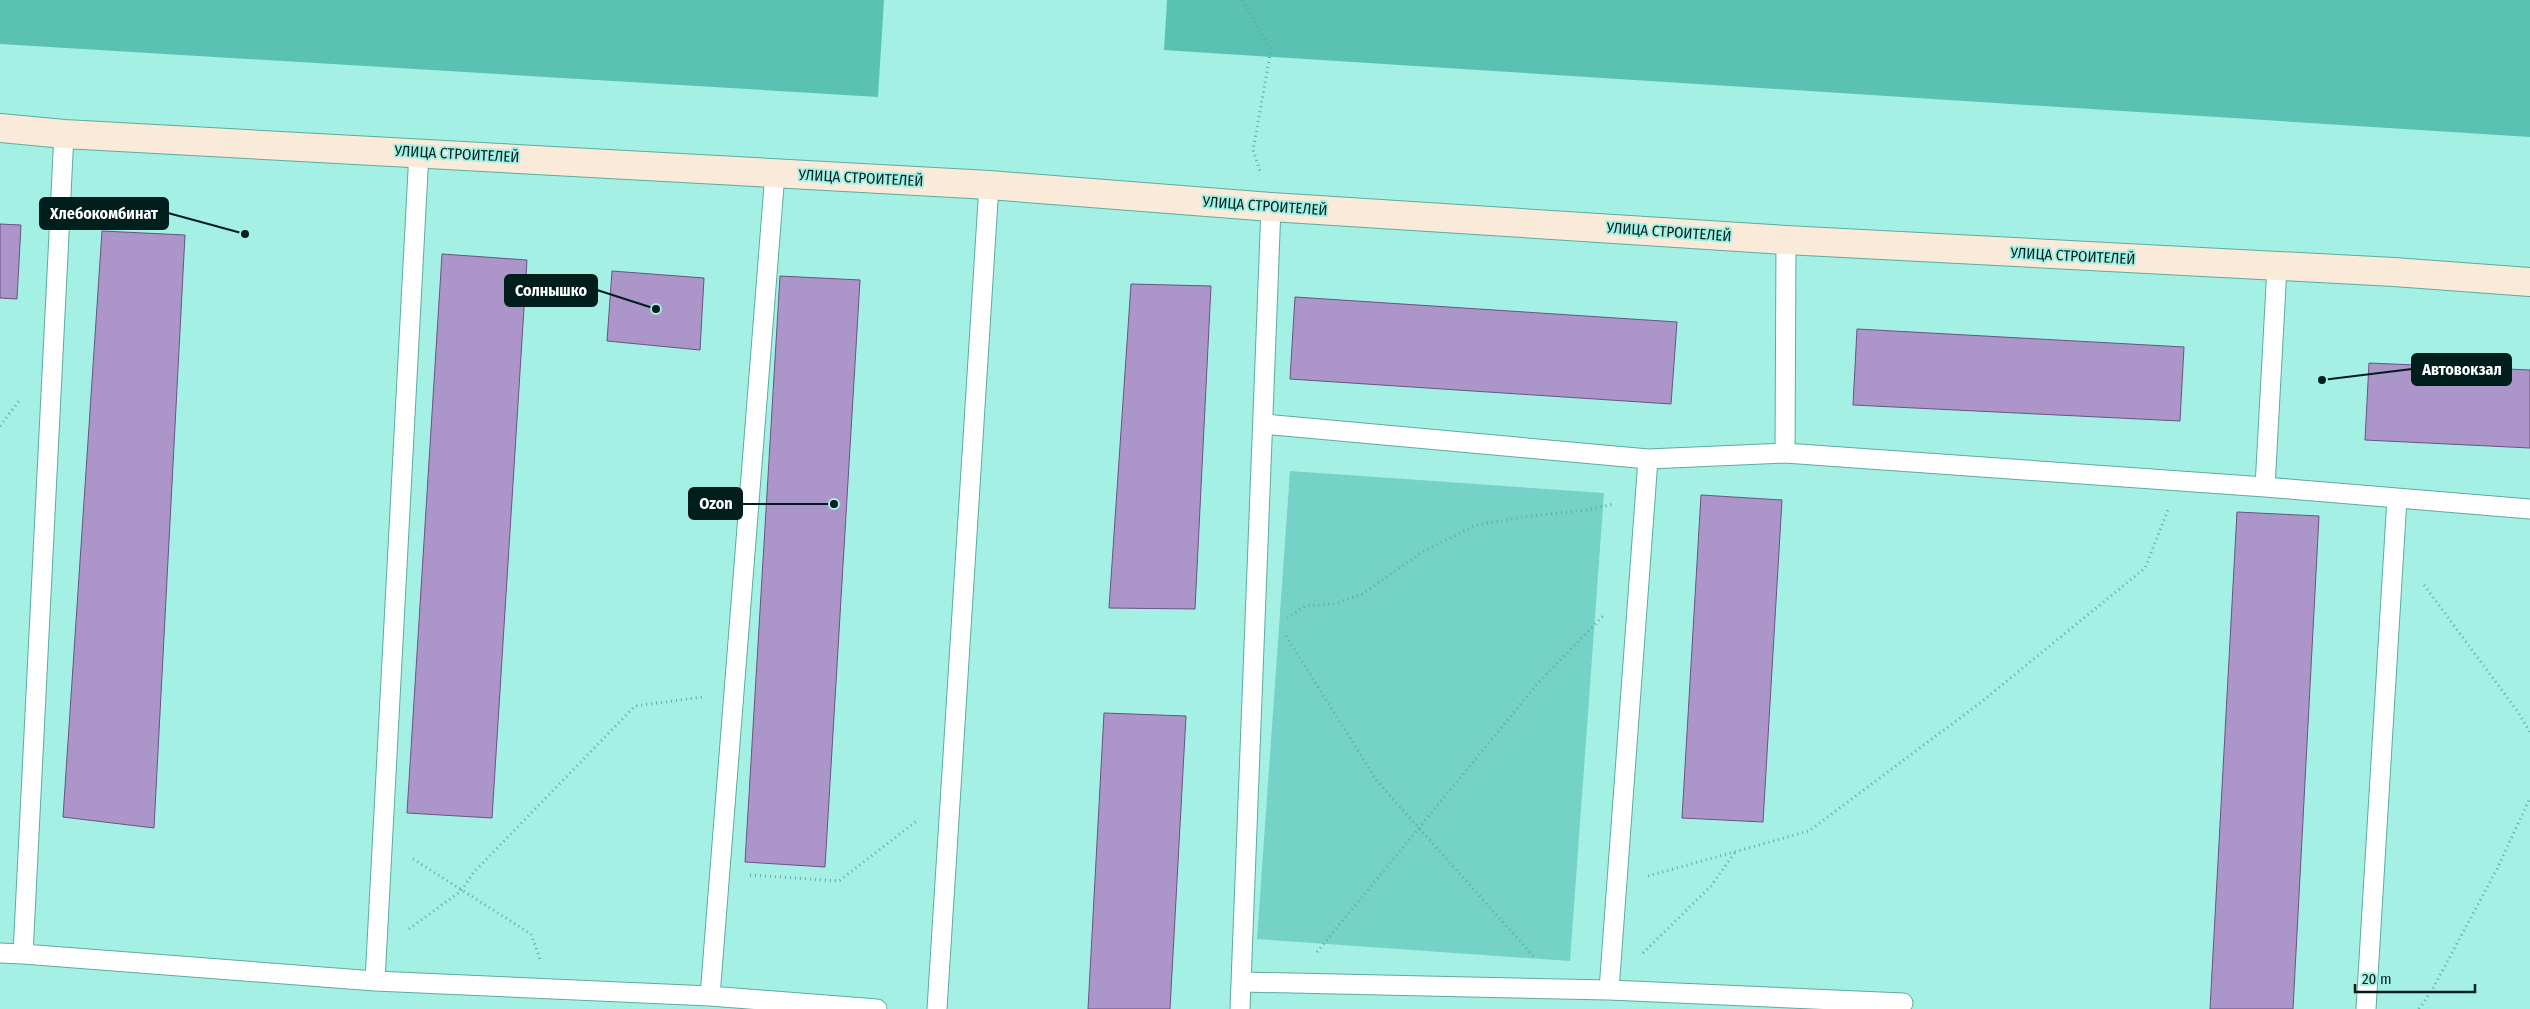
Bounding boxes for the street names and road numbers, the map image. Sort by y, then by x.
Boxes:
street label: УЛИЦА СТРОИТЕЛЕЙ [393,142,520,166]
street label: УЛИЦА СТРОИТЕЛЕЙ [797,166,924,190]
street label: УЛИЦА СТРОИТЕЛЕЙ [1201,193,1328,219]
street label: УЛИЦА СТРОИТЕЛЕЙ [1605,219,1732,245]
street label: УЛИЦА СТРОИТЕЛЕЙ [2009,244,2136,268]

